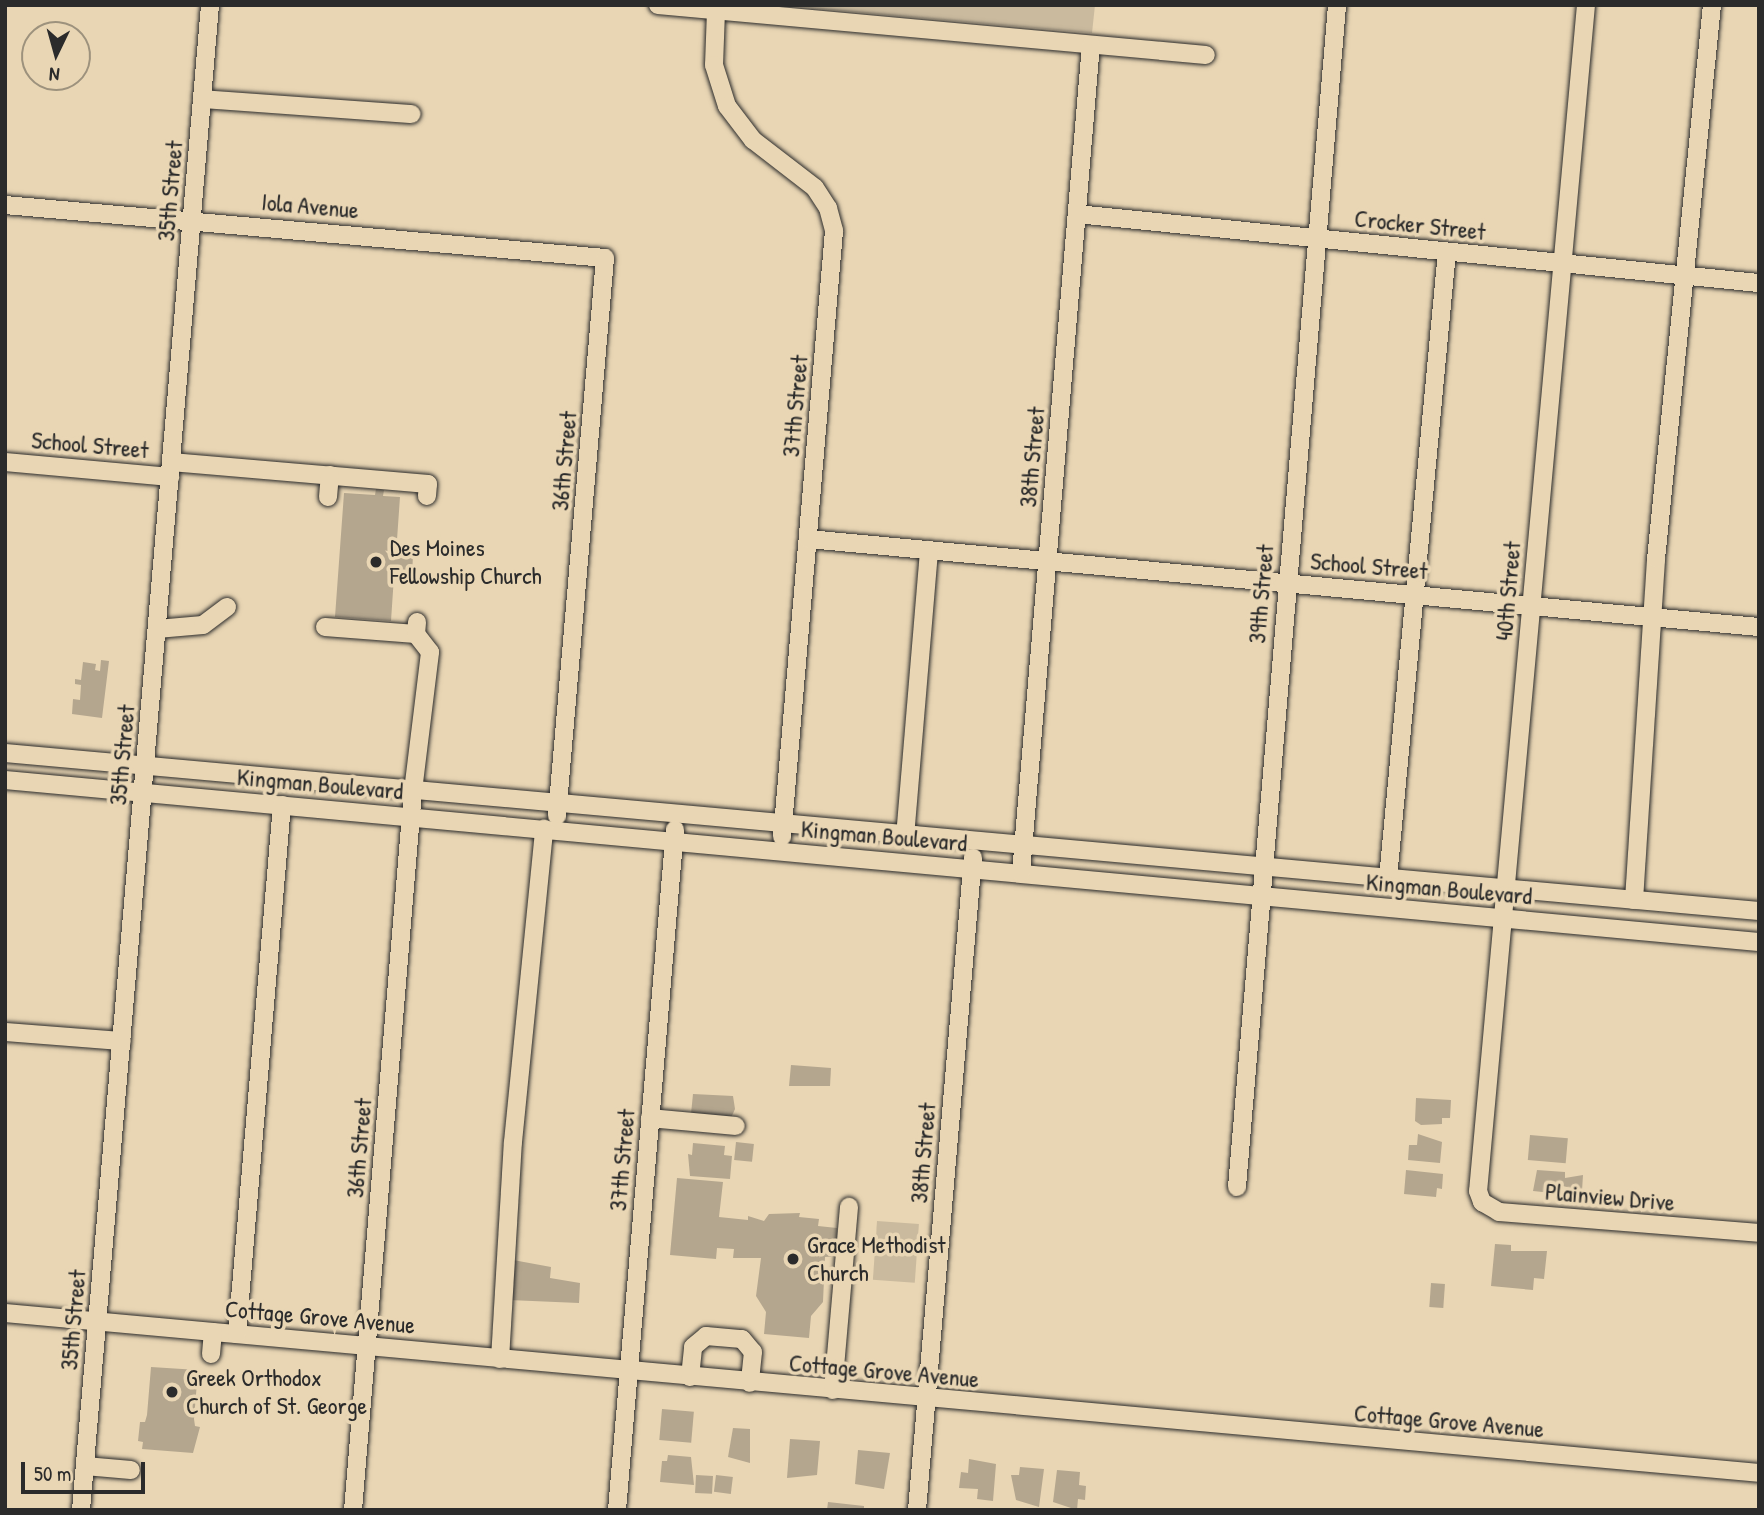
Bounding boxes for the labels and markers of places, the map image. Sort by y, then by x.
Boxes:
place label: Des Moines Fellowship Church [390,534,542,590]
marker: Des Moines Fellowship Church [368,554,384,570]
place label: Grace Methodist Church [807,1231,946,1287]
marker: Grace Methodist Church [785,1251,801,1267]
place label: Greek Orthodox Church of St. George [186,1364,367,1420]
marker: Greek Orthodox Church of St. George [164,1384,180,1400]

